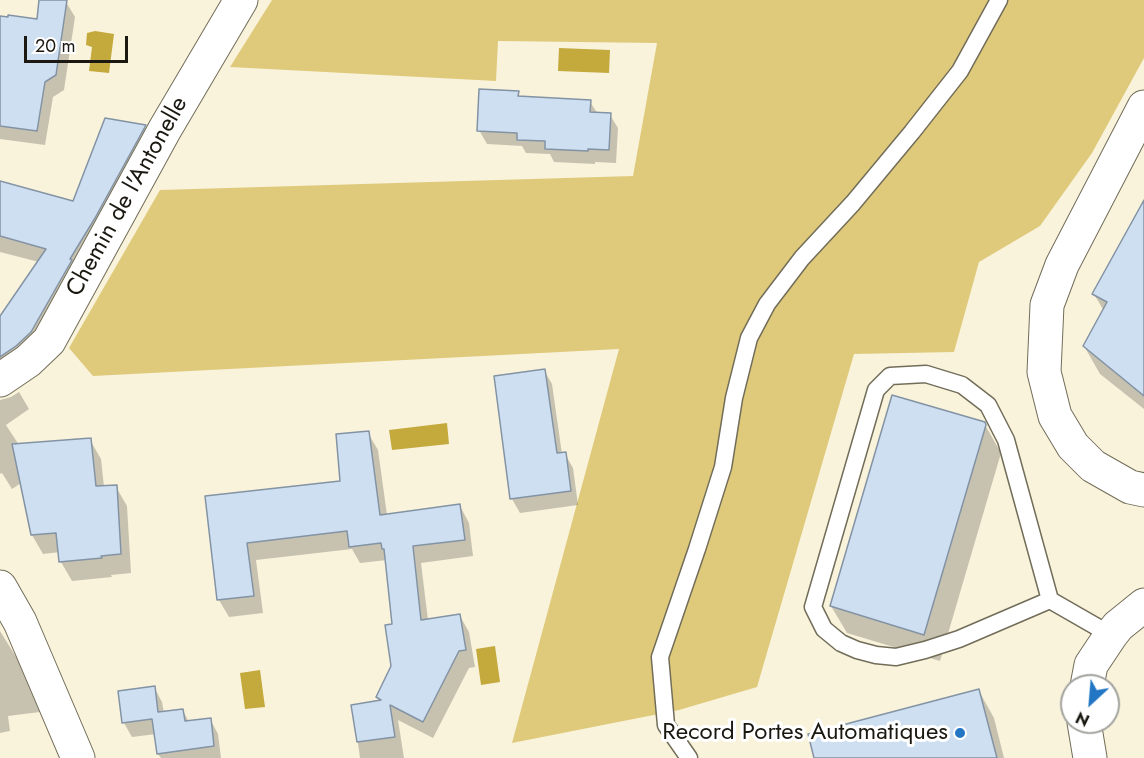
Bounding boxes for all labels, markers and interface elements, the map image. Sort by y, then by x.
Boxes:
scale bar [27,24,130,62]
text: 20 m [35,33,75,59]
street label: Chemin de l'Antonelle [61,92,195,302]
north arrow [1060,674,1120,734]
text: N [1072,706,1094,732]
place label: Record Portes Automatiques [662,719,948,747]
marker: Record Portes Automatiques [953,726,967,740]

